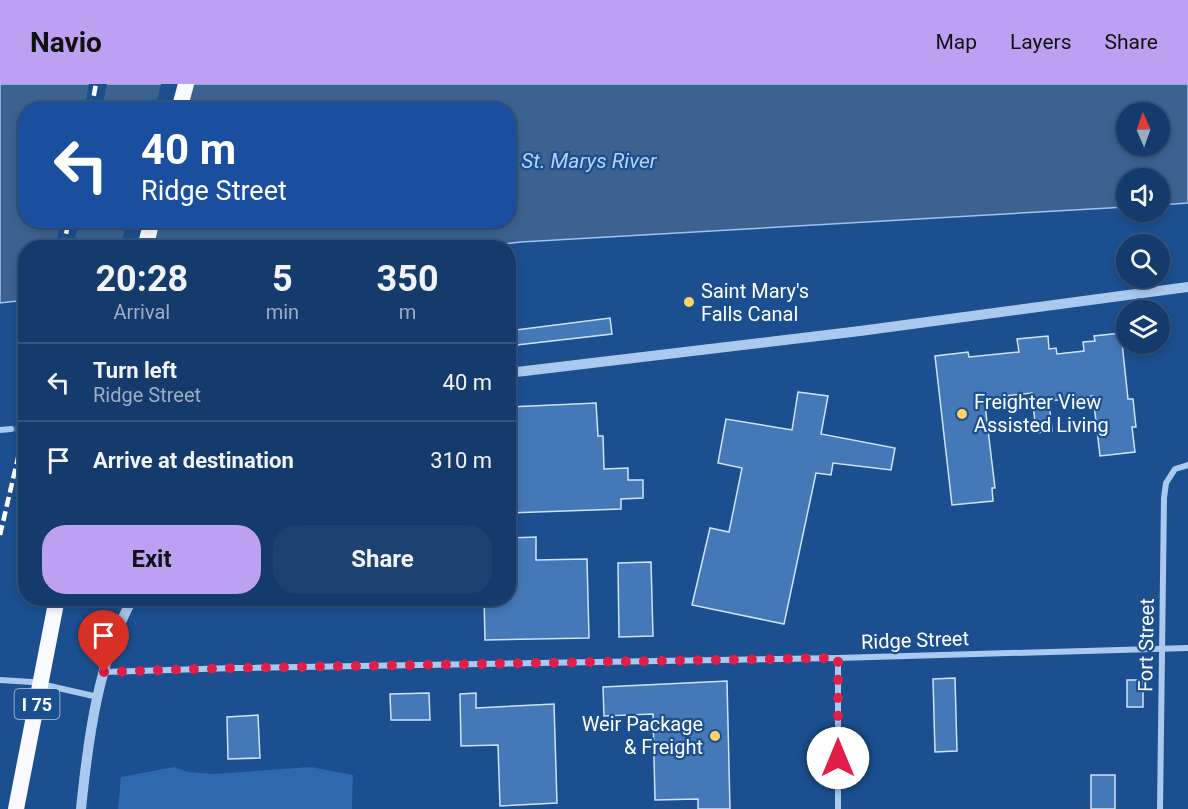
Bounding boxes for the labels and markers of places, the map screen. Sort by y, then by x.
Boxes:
place label: Saint Mary's Falls Canal [701,279,809,326]
marker: Saint Mary's Falls Canal [682,295,696,309]
place label: Freighter View Assisted Living [974,390,1109,437]
marker: Freighter View Assisted Living [955,407,969,421]
pin [78,610,129,672]
place label: Weir Package & Freight [582,712,703,759]
marker: Weir Package & Freight [708,729,722,743]

